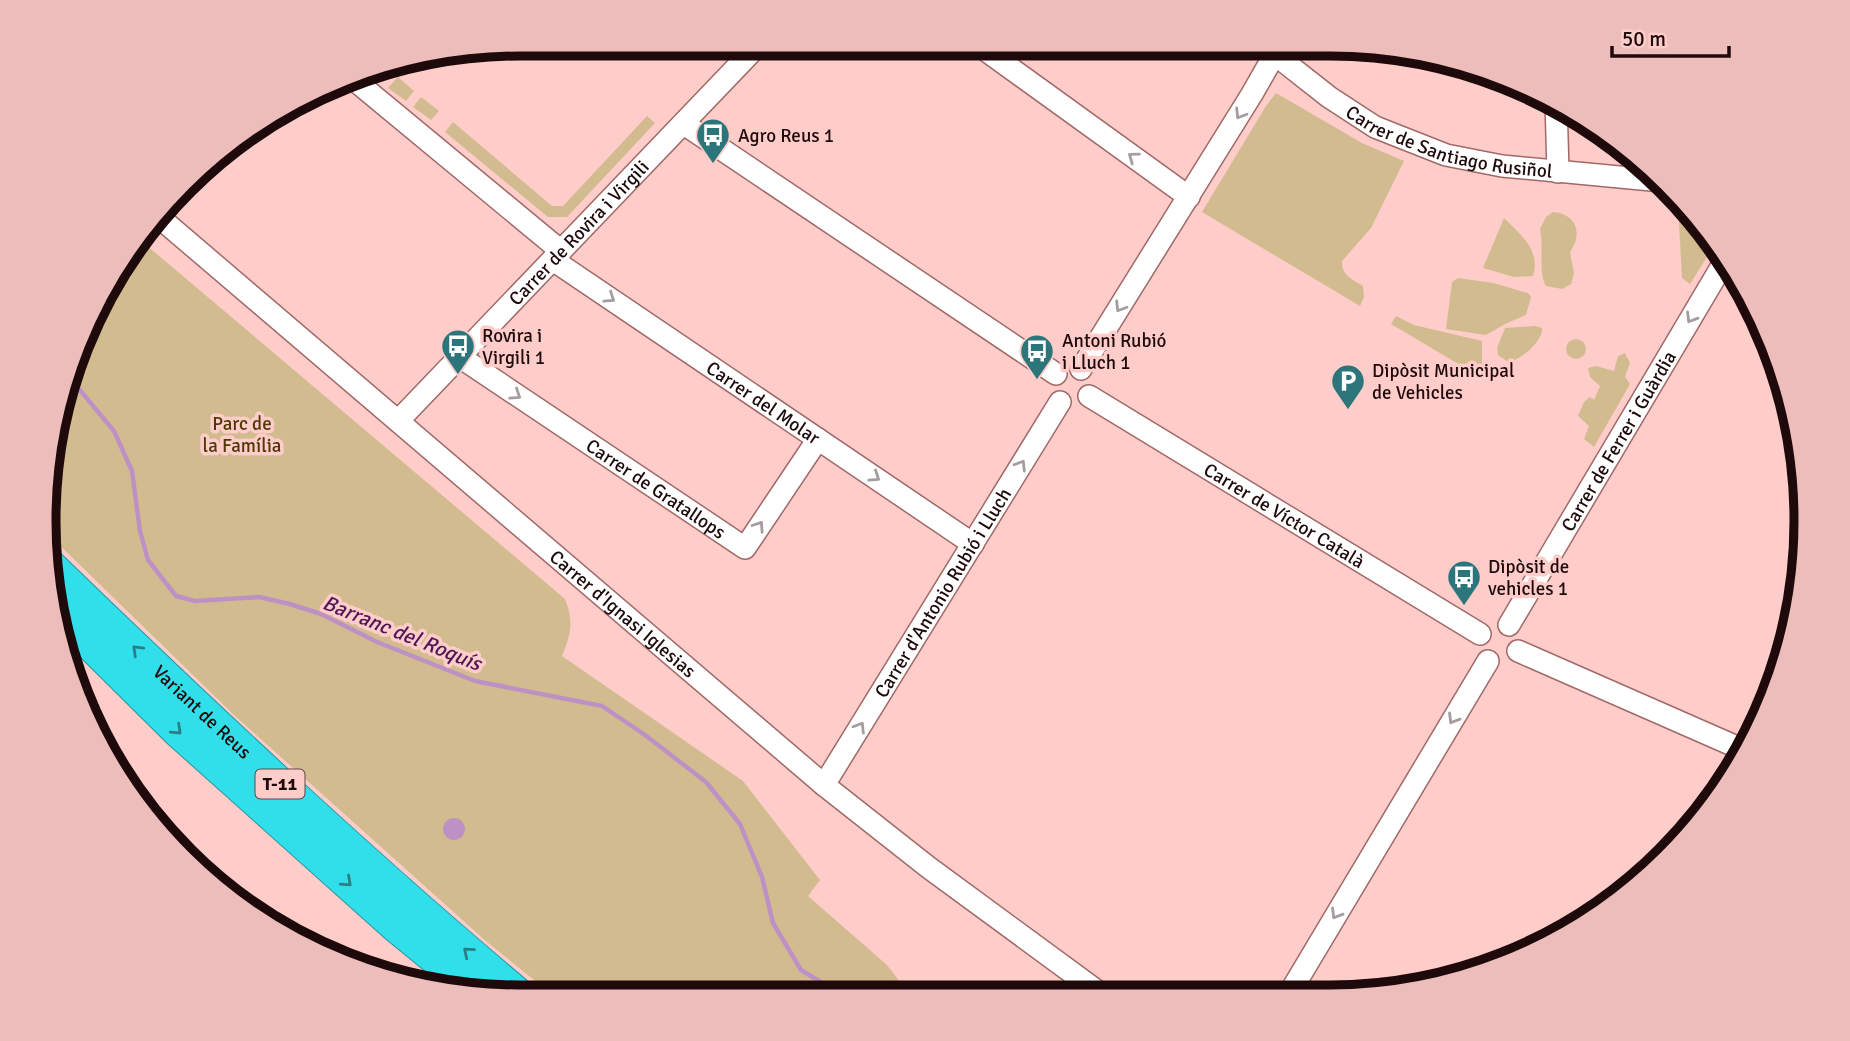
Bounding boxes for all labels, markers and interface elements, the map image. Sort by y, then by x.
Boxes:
scale bar [1612,14,1729,58]
text: 50 m [1622,26,1666,52]
street label: Carrer de Santiago Rusiñol [1341,100,1554,184]
one-way arrow [1236,107,1249,120]
bus stop icon: Agro Reus 1 [694,116,732,165]
place label: Agro Reus 1 [738,124,834,148]
one-way arrow [1128,153,1141,165]
street label: Carrer de Rovira i Virgili [504,155,654,311]
one-way arrow [602,290,615,303]
one-way arrow [1115,300,1128,313]
one-way arrow [1686,310,1699,323]
place label: Rovira i Virgili 1 [482,324,545,370]
bus stop icon: Rovira i Virgili 1 [439,327,477,376]
place label: Antoni Rubió i Lluch 1 [1062,329,1167,375]
bus stop icon: Antoni Rubió i Lluch 1 [1018,332,1056,381]
street label: Carrer de Ferrer i Guàrdia [1556,347,1682,536]
street label: Carrer del Molar [701,356,824,450]
place label: Dipòsit Municipal de Vehicles [1372,359,1514,405]
parking icon: Dipòsit Municipal de Vehicles [1329,362,1367,411]
one-way arrow [508,386,521,399]
park label: Parc de la Família [203,412,281,458]
street label: Carrer de Gratallops [581,434,730,545]
street label: Carrer de Víctor Català [1199,458,1369,574]
one-way arrow [1013,459,1026,472]
one-way arrow [867,469,880,482]
street label: Carrer d'Antonio Rubió i Lluch [870,484,1017,702]
one-way arrow [751,521,763,534]
street label: Carrer d'Ignasi Iglesias [544,545,700,683]
place label: Dipòsit de vehicles 1 [1488,555,1569,601]
bus stop icon: Dipòsit de vehicles 1 [1445,558,1483,607]
water label: Barranc del Roquís [319,589,487,677]
one-way arrow [133,646,145,658]
street label: Variant de Reus [148,660,256,764]
one-way arrow [1448,712,1461,725]
one-way arrow [852,721,865,734]
one-way arrow [169,722,182,735]
road number: T-11 [256,770,304,798]
one-way arrow [339,874,352,886]
one-way arrow [1331,907,1344,920]
one-way arrow [463,948,476,960]

